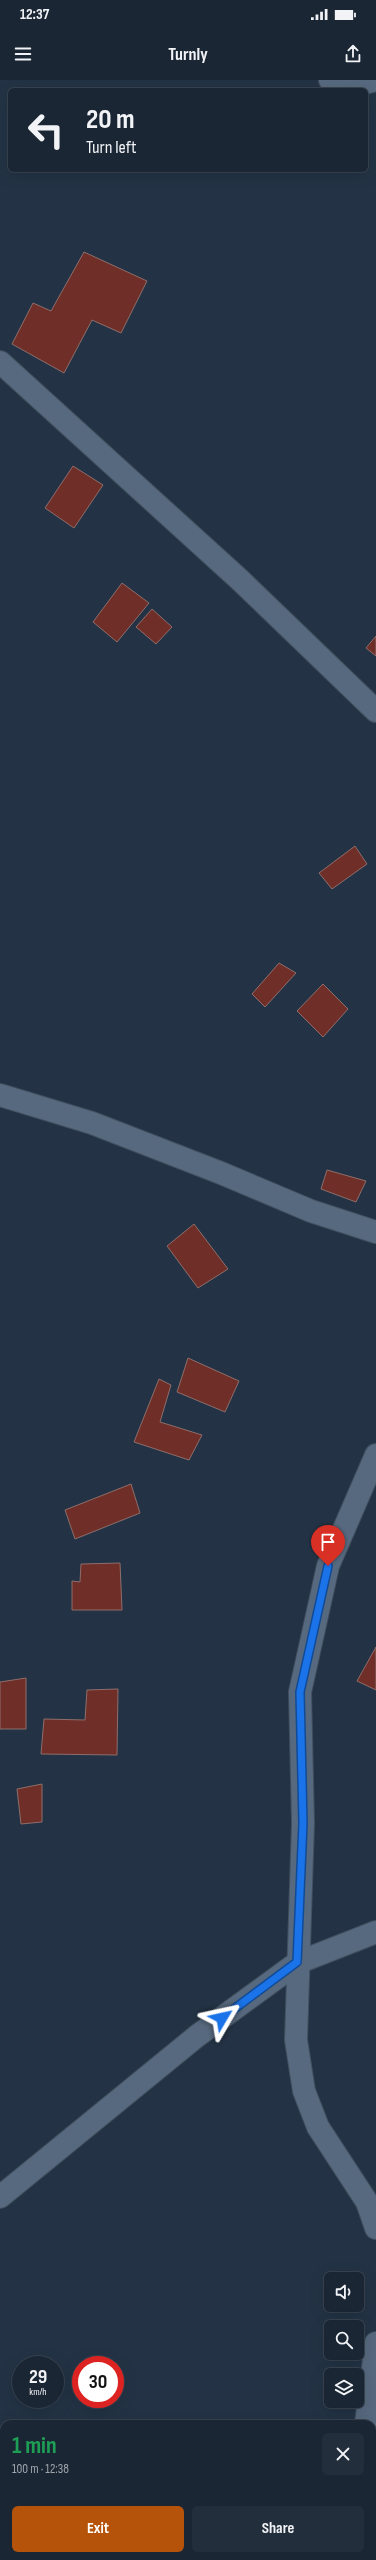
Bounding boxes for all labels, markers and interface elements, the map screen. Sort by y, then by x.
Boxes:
text: 12:37 [20,5,49,24]
icon: menu [12,43,34,65]
icon: share [342,43,364,65]
text: Turnly [168,44,208,65]
text: 20 m [86,103,135,136]
icon: left [20,104,72,156]
text: Turn left [86,137,137,158]
pin [311,1525,345,1566]
icon: arrive [317,1531,339,1553]
position arrow [201,1997,243,2039]
map controls [324,2272,364,2408]
button: sound [324,2272,364,2312]
button: search [324,2320,364,2360]
speed limit sign: 30 [72,2356,124,2408]
text: 29 [29,2365,47,2389]
button: layers [324,2368,364,2408]
text: km/h [29,2386,47,2398]
text: 1 min [12,2431,57,2460]
button: close [322,2433,364,2475]
text: 100 m · 12:38 [12,2461,69,2477]
button: Exit [12,2506,184,2552]
button: Share [192,2506,364,2552]

